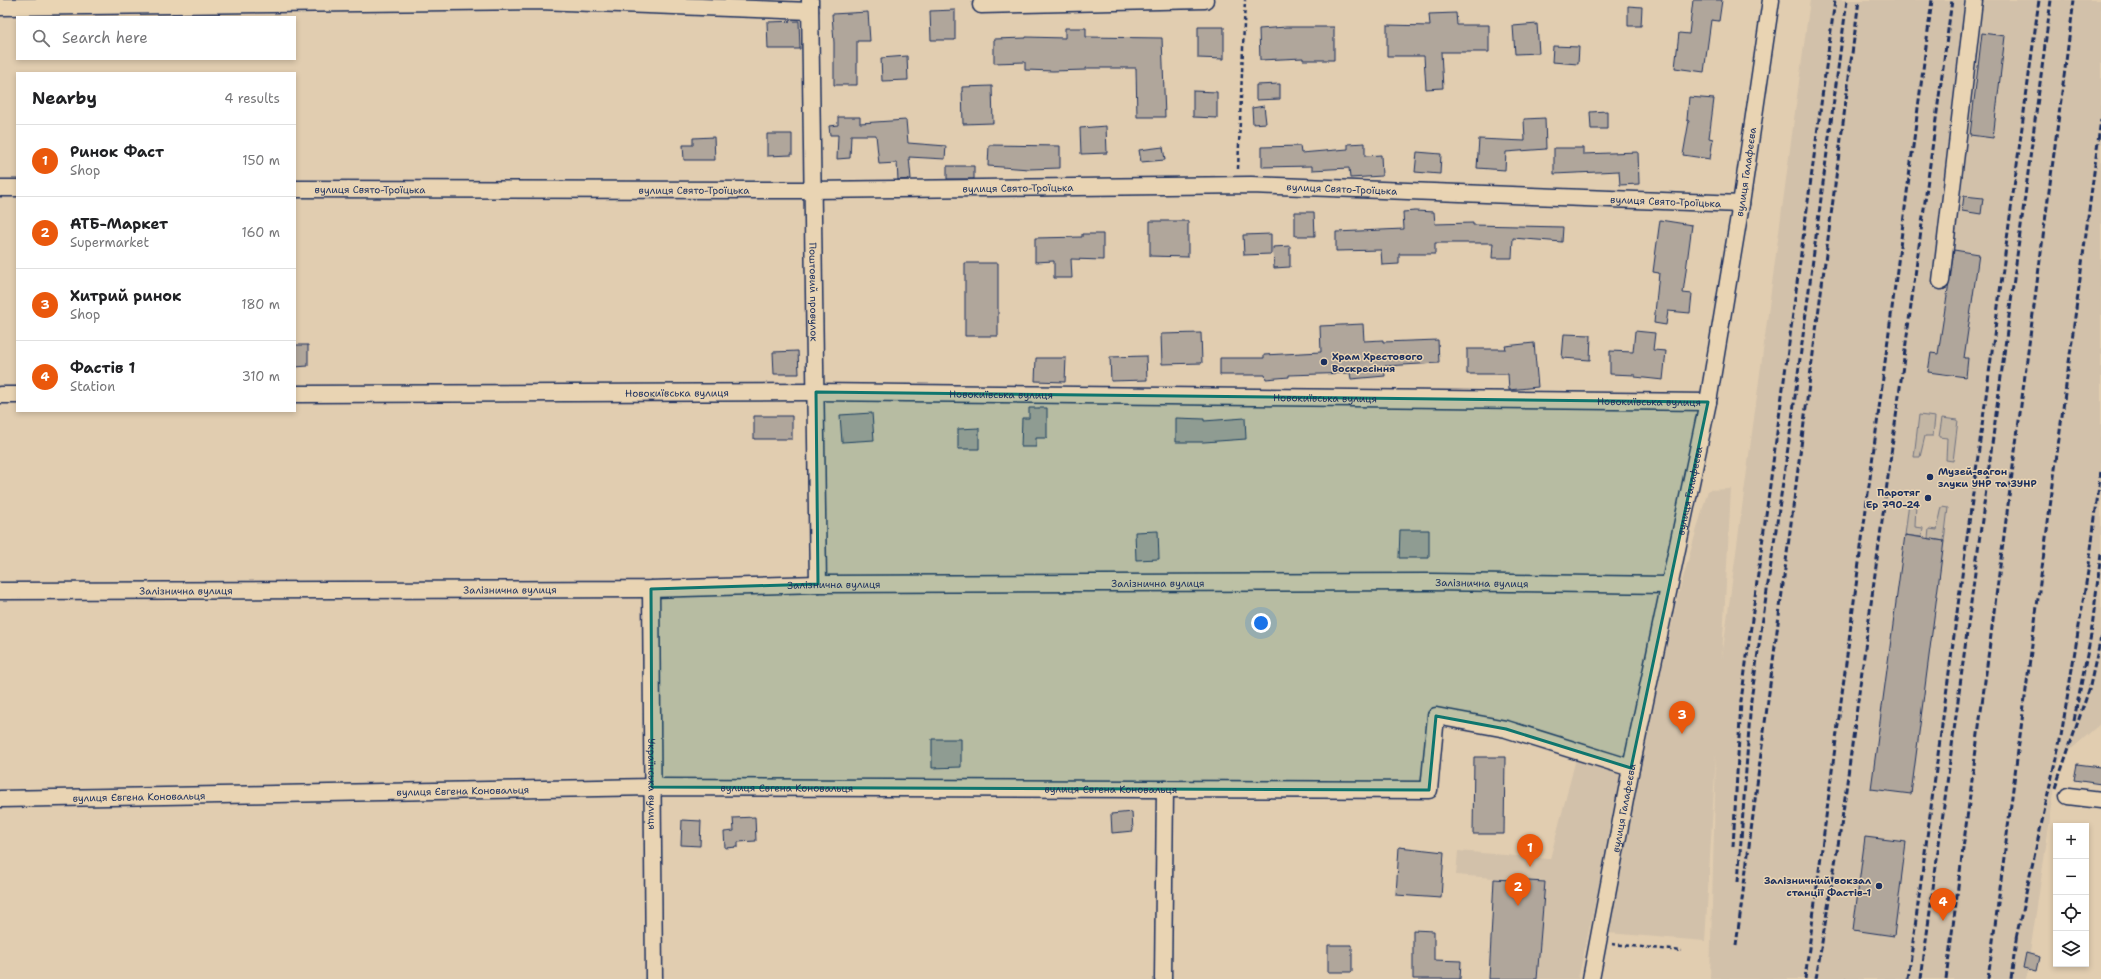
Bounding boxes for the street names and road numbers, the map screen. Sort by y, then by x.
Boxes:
street label: вулиця Галафеєва [1733,126,1759,218]
street label: вулиця Свято-Троїцька [1286,180,1398,198]
street label: вулиця Свято-Троїцька [962,181,1074,195]
street label: вулиця Свято-Троїцька [315,183,426,196]
street label: вулиця Свято-Троїцька [639,184,750,197]
street label: вулиця Свято-Троїцька [1610,193,1722,210]
street label: Поштовий провулок [806,242,821,342]
street label: Новокиївська вулиця [625,386,729,400]
street label: Новокиївська вулиця [949,387,1053,402]
street label: Новокиївська вулиця [1273,391,1377,405]
street label: Новокиївська вулиця [1597,395,1701,409]
street label: вулиця Галафеєва [1674,445,1706,536]
street label: Залізнична вулиця [1435,576,1529,590]
street label: Залізнична вулиця [1111,577,1205,590]
street label: Залізнична вулиця [787,578,881,592]
street label: Залізнична вулиця [463,583,557,597]
street label: Залізнична вулиця [139,584,233,598]
street label: Українська вулиця [645,738,659,830]
street label: вулиця Галафеєва [1609,762,1639,854]
street label: вулиця Євгена Коновальця [720,781,853,795]
street label: вулиця Євгена Коновальця [396,783,529,799]
street label: вулиця Євгена Коновальця [1044,783,1177,796]
street label: вулиця Євгена Коновальця [72,789,205,805]

